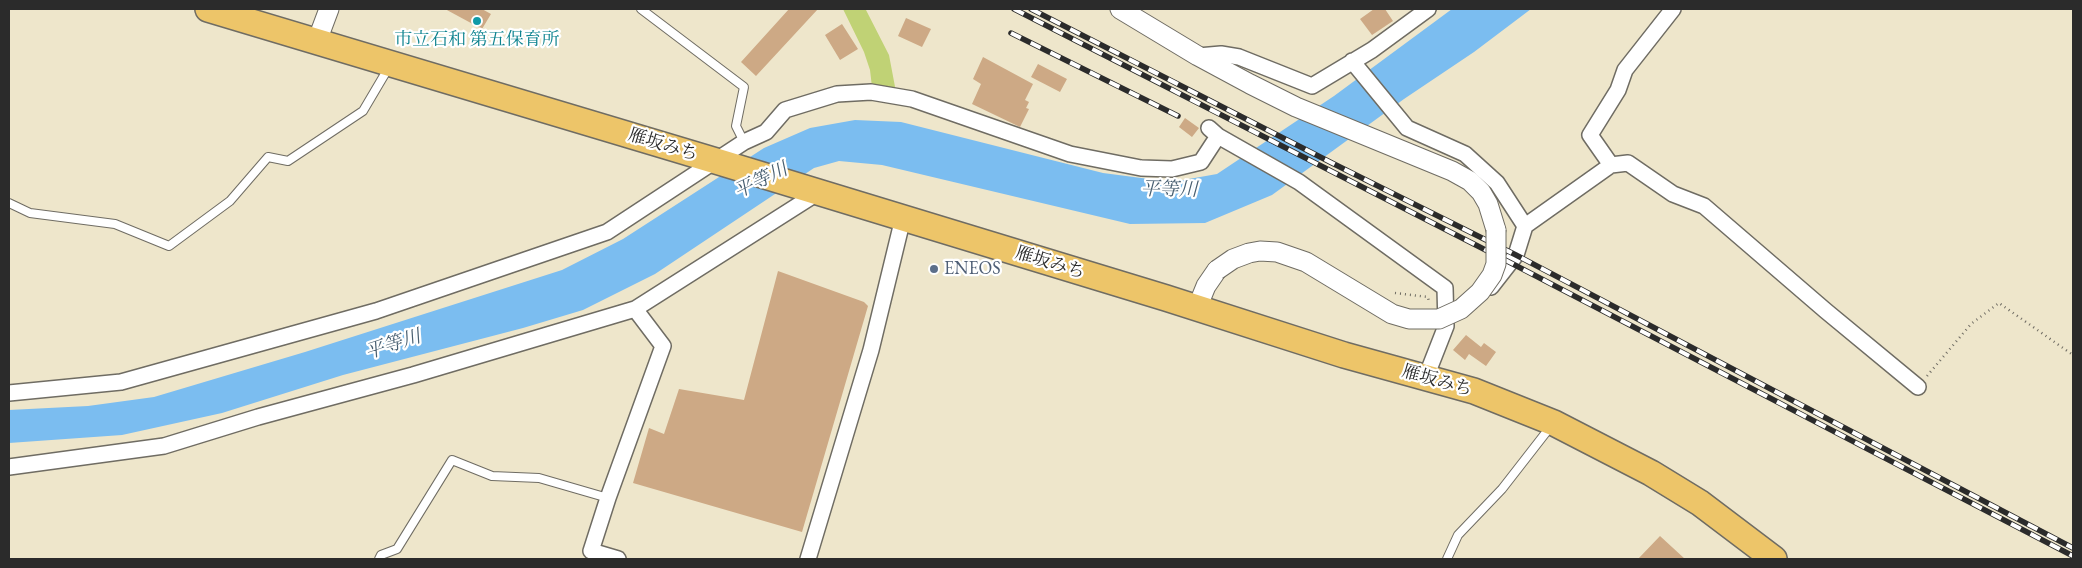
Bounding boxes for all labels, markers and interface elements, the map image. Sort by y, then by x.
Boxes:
marker: 市立石和 第五保育所 [471,15,483,27]
place label: 市立石和 第五保育所 [394,29,560,51]
street label: 雁坂みち [625,124,701,166]
water label: 平等川 [730,158,792,204]
water label: 平等川 [1140,178,1198,202]
street label: 雁坂みち [1012,242,1088,284]
place label: ENEOS [944,258,1001,280]
marker: ENEOS [928,263,940,275]
water label: 平等川 [362,325,424,365]
street label: 雁坂みち [1399,361,1475,401]

